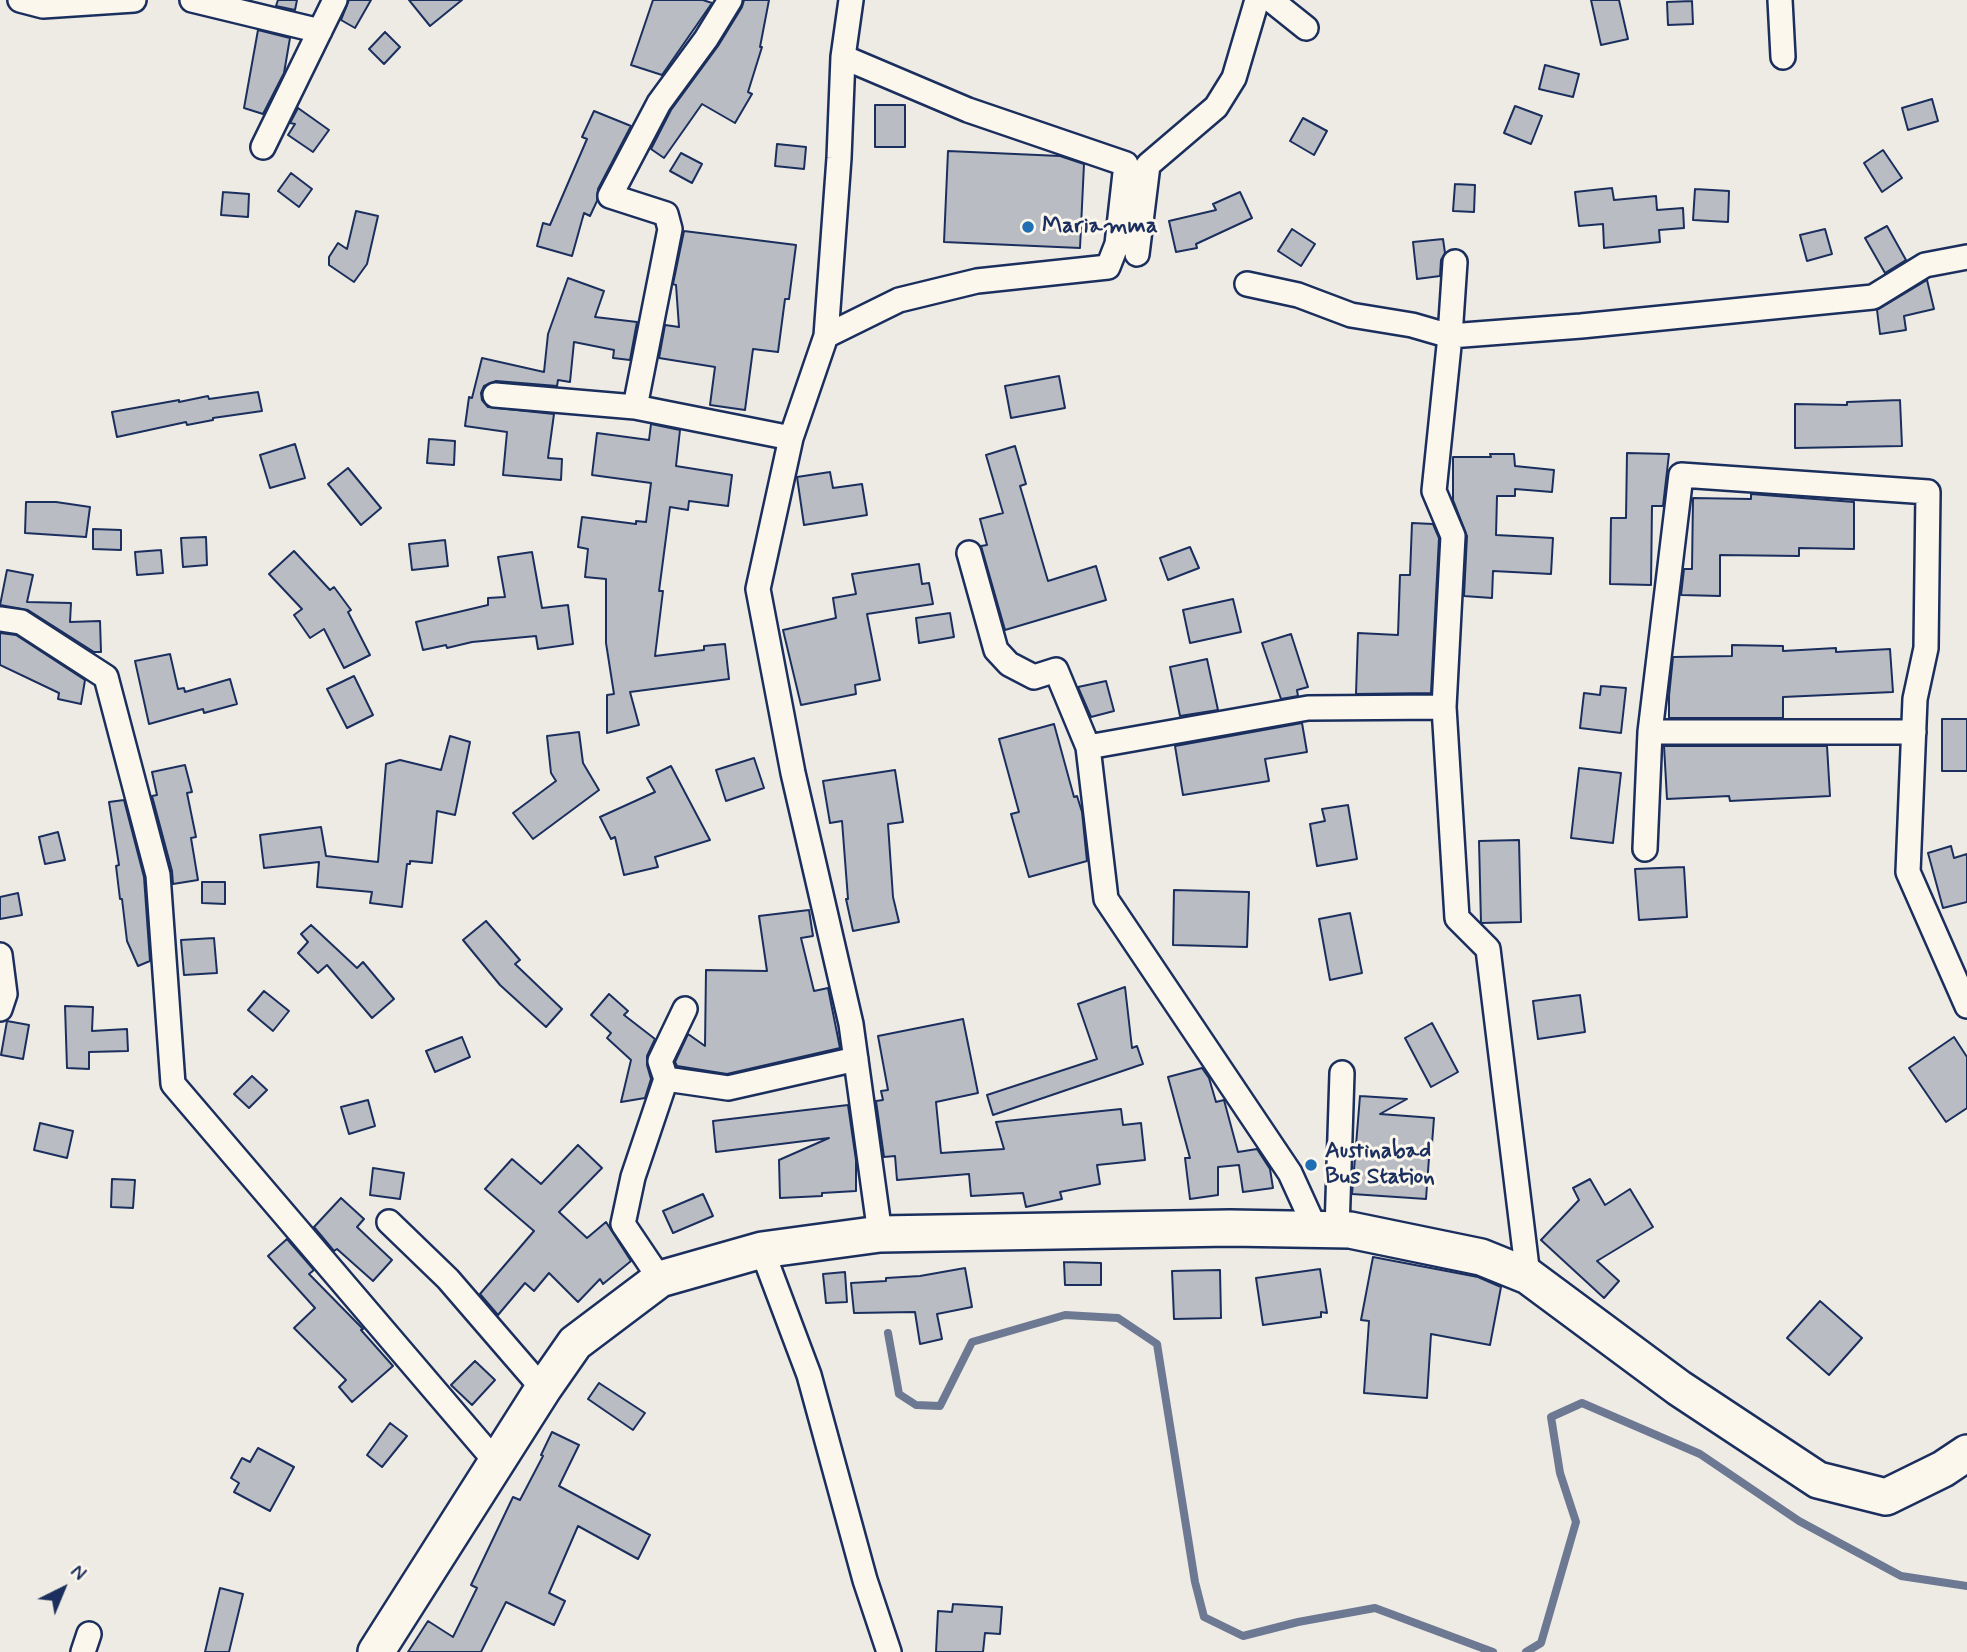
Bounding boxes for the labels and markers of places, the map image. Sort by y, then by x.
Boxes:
place label: Mariamma [1042,213,1158,241]
marker: Mariamma [1020,219,1036,235]
place label: Austinabad Bus Station [1325,1138,1435,1192]
marker: Austinabad Bus Station [1303,1157,1319,1173]

